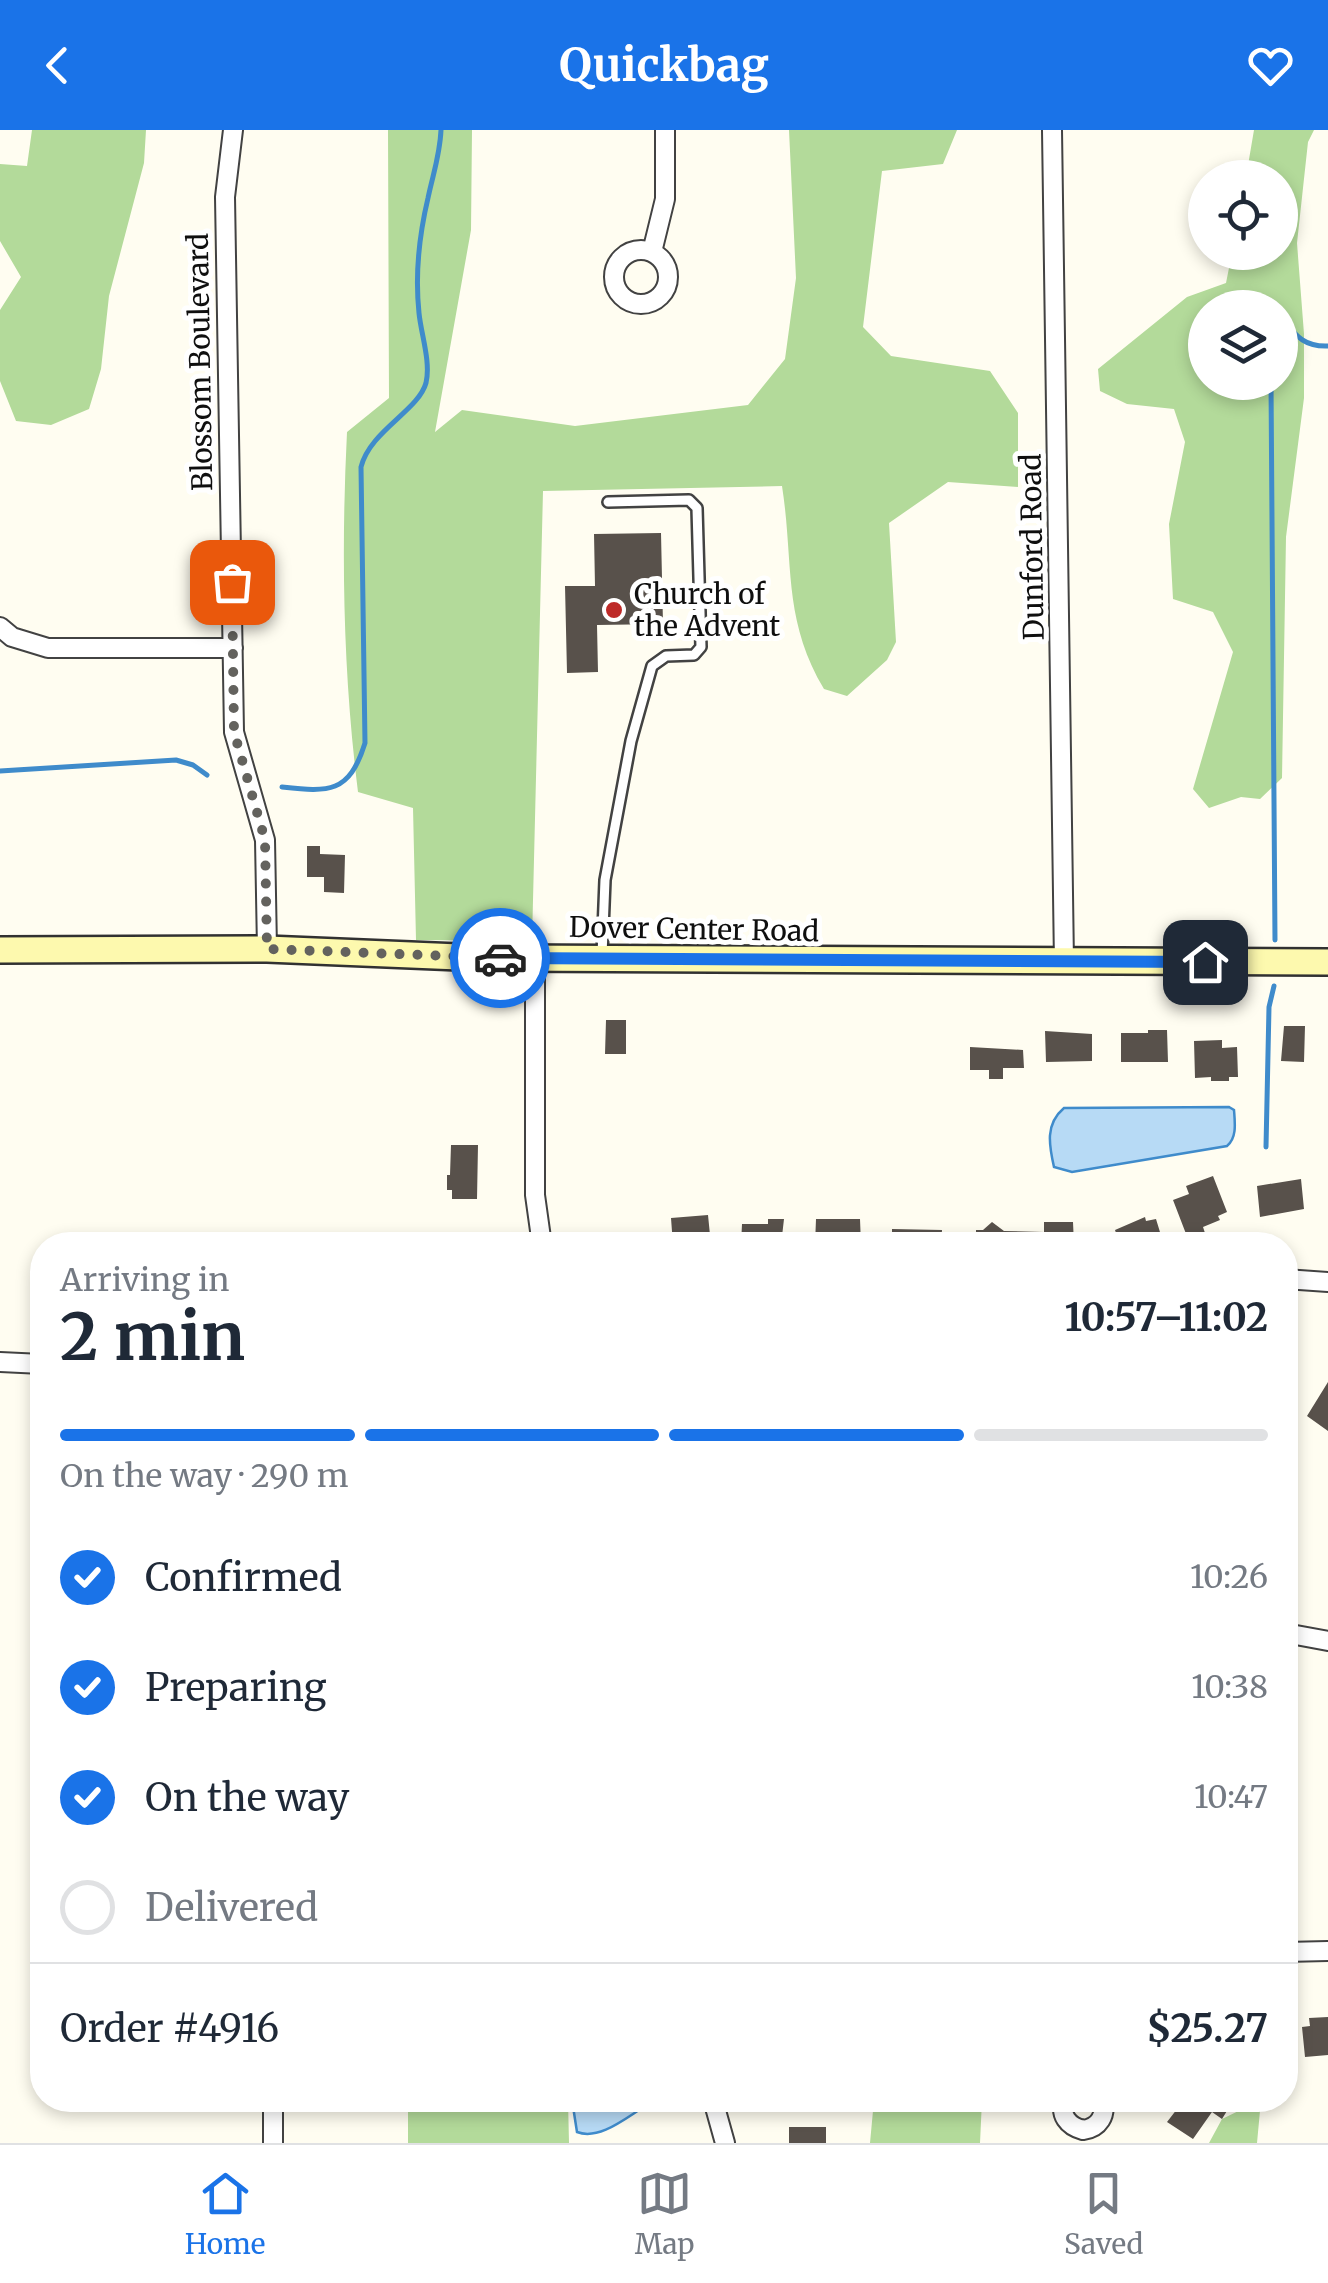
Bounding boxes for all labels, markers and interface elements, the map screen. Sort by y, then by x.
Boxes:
text: Quickbag [559,37,769,93]
icon: back [30,38,85,93]
icon: heart [1243,38,1298,93]
map controls [1188,160,1298,400]
button: locate [1188,160,1298,270]
street label: Blossom Boulevard [180,233,220,491]
button: layers [1188,290,1298,400]
street label: Dunford Road [1012,453,1052,641]
pin [190,540,275,625]
icon: bag [205,555,260,610]
place label: Church of the Advent [634,576,780,644]
marker: Church of the Advent [603,599,625,621]
courier [450,908,550,1008]
street label: Dover Center Road [569,909,819,949]
pin [1163,920,1248,1005]
icon: car [473,931,528,986]
icon: home [1178,935,1233,990]
text: Arriving in [60,1260,229,1300]
text: 10:57–11:02 [1065,1294,1268,1341]
text: 2 min [60,1296,245,1378]
text: On the way · 290 m [60,1456,348,1496]
icon: check [60,1550,115,1605]
text: Confirmed [145,1554,342,1601]
text: 10:26 [1190,1557,1268,1597]
icon: check [60,1660,115,1715]
text: Preparing [145,1664,327,1711]
text: 10:38 [1191,1667,1268,1707]
icon: check [60,1770,115,1825]
text: On the way [145,1774,349,1821]
text: 10:47 [1194,1777,1268,1817]
text: Delivered [145,1884,318,1931]
text: Order #4916 [60,2005,279,2052]
text: $25.27 [1146,2005,1268,2052]
tab: Home [185,2166,265,2262]
tab: Map [635,2166,695,2262]
tab: Saved [1064,2166,1143,2262]

